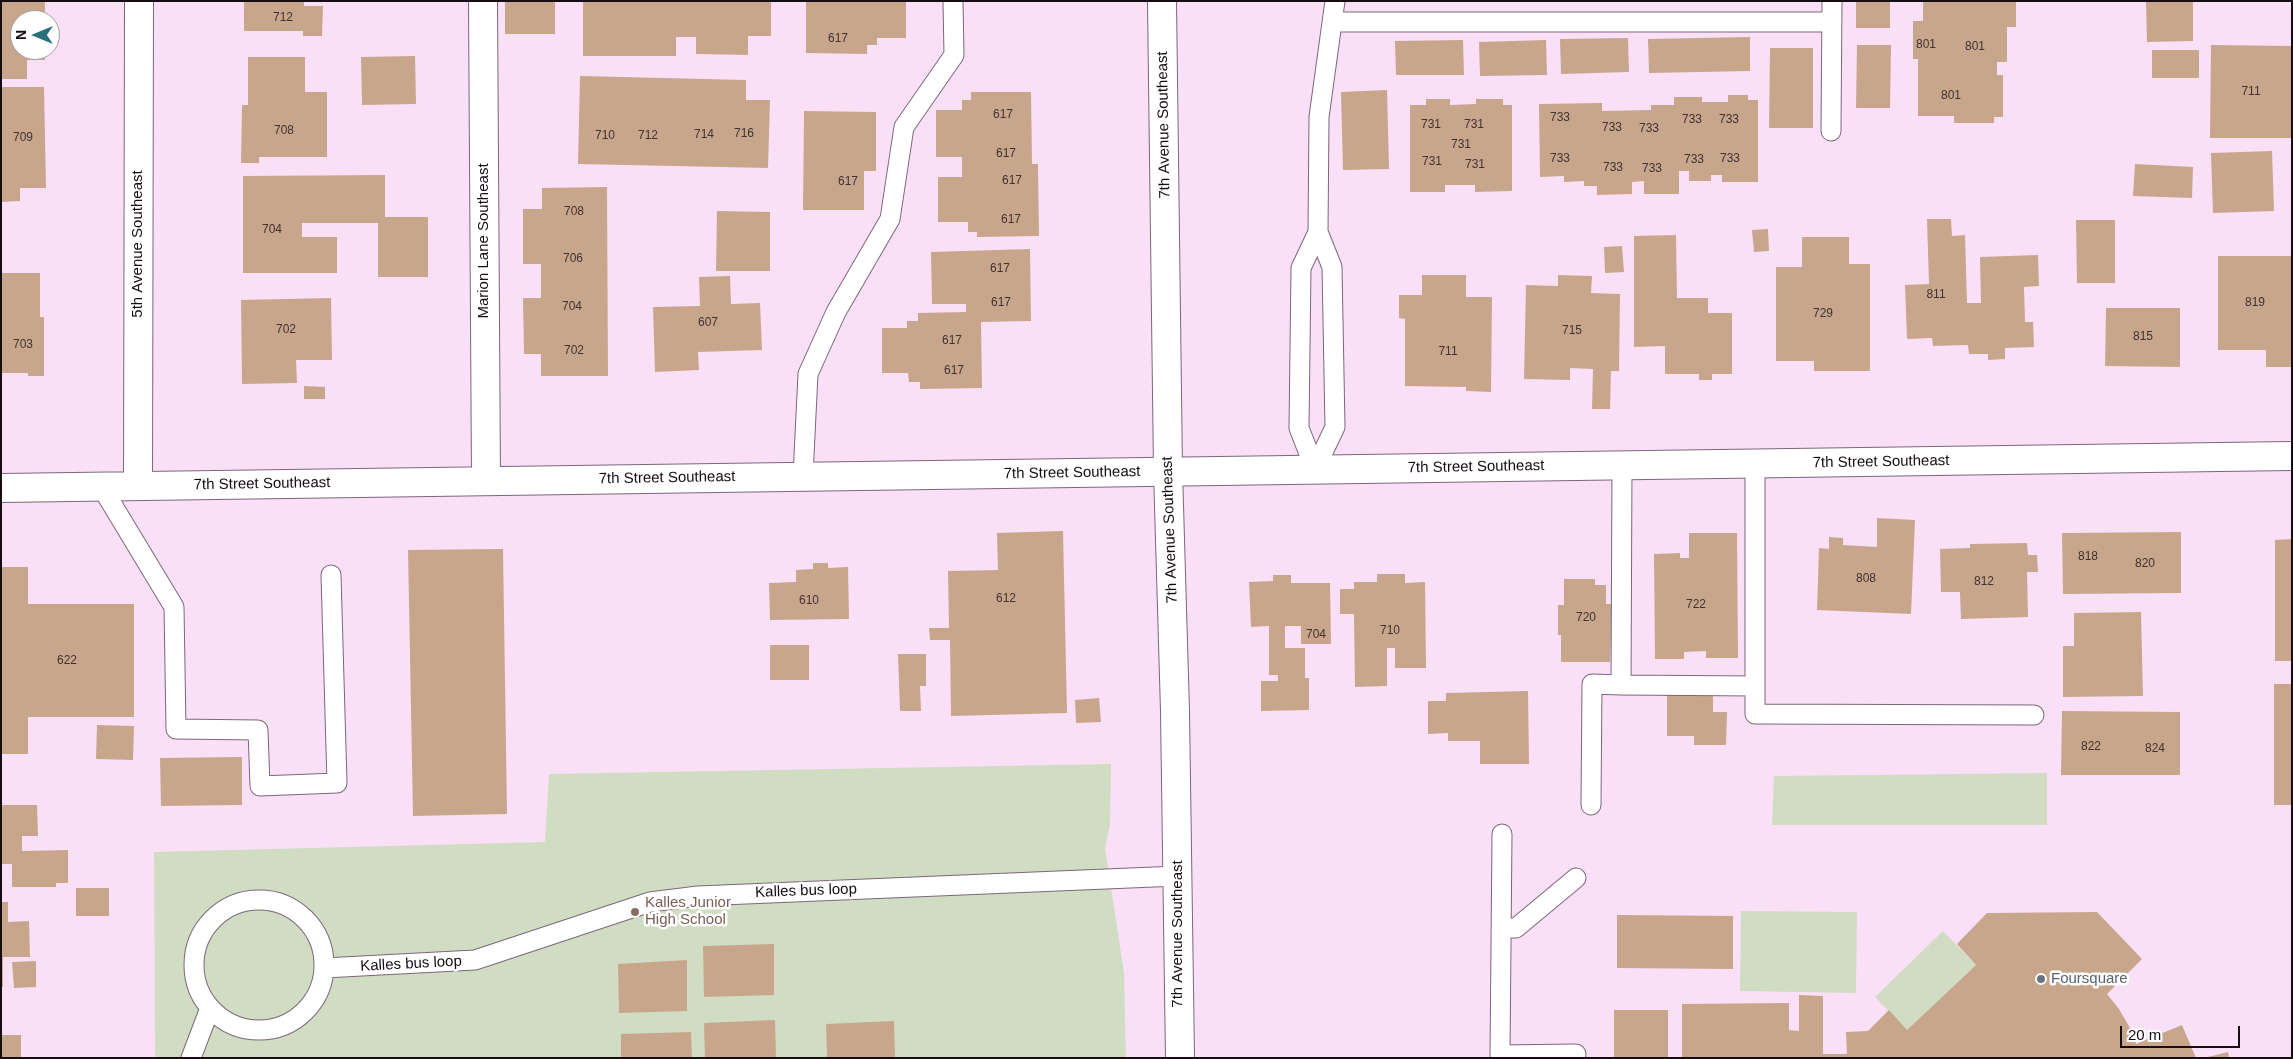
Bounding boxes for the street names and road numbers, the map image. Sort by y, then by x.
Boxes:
street label: 7th Avenue Southeast [1154,51,1174,199]
street label: Marion Lane Southeast [475,163,493,319]
street label: 5th Avenue Southeast [129,170,147,318]
street label: 7th Street Southeast [1812,452,1950,472]
street label: 7th Avenue Southeast [1158,456,1182,604]
street label: 7th Street Southeast [1407,457,1545,477]
street label: 7th Street Southeast [1003,463,1141,483]
street label: 7th Street Southeast [598,468,736,488]
street label: 7th Street Southeast [193,474,331,494]
street label: 7th Avenue Southeast [1169,860,1187,1008]
street label: Kalles bus loop [755,880,857,902]
street label: Kalles bus loop [360,952,462,976]

